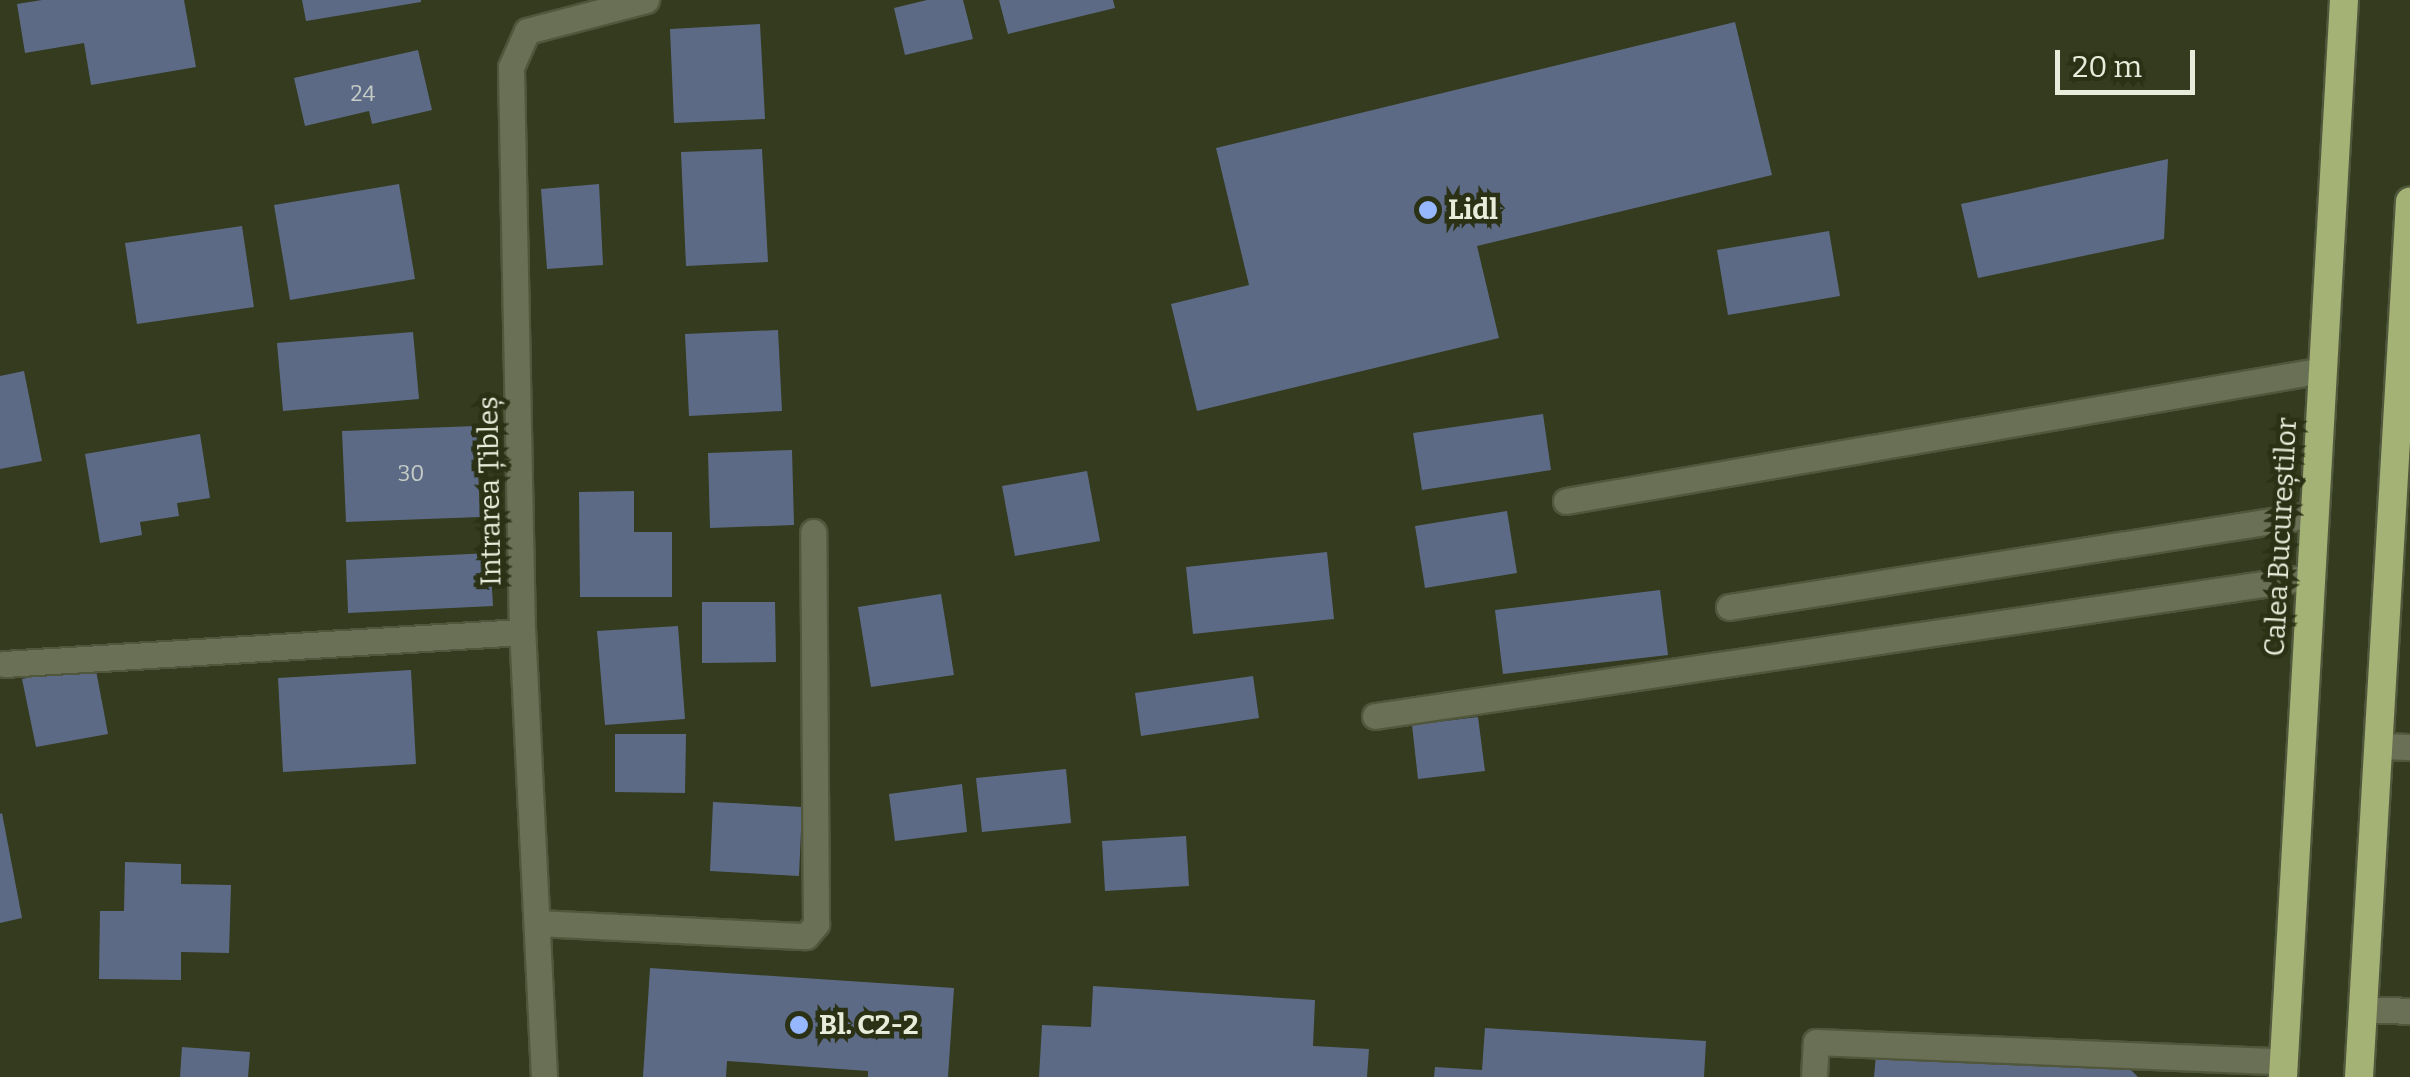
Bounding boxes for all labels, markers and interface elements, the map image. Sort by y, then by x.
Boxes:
scale bar [2060,30,2200,92]
text: 20 m [2072,49,2142,85]
house number: 24 [351,81,375,107]
place label: Lidl [1448,193,1498,227]
marker: Lidl [1417,199,1439,221]
street label: Intrarea Țibleș [472,396,508,586]
street label: Calea Bucureștilor [2258,417,2304,657]
house number: 30 [398,461,424,487]
place label: Bl. C2-2 [819,1008,919,1042]
marker: Bl. C2-2 [788,1014,810,1036]

